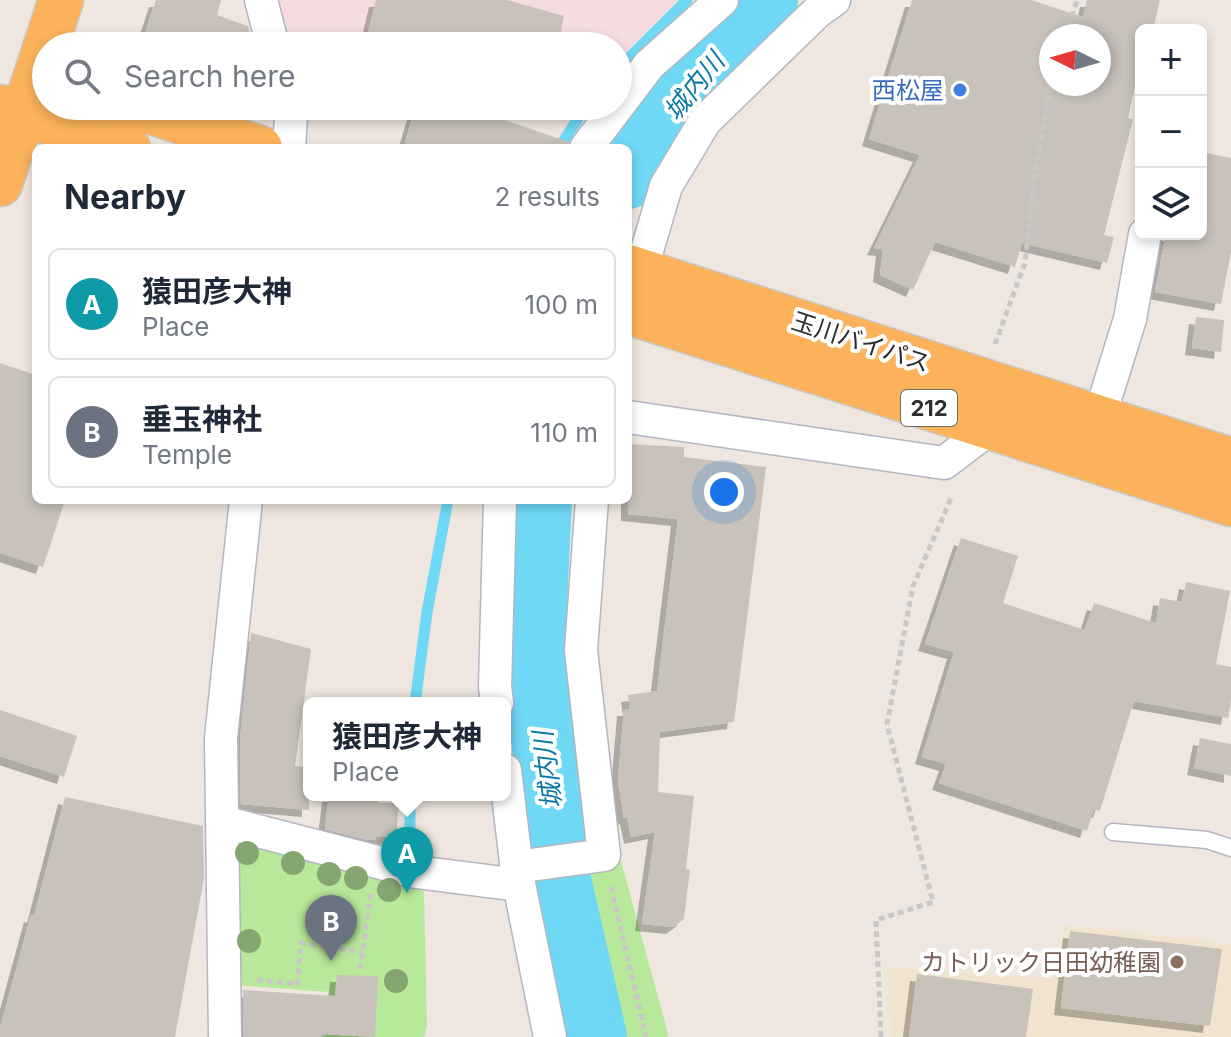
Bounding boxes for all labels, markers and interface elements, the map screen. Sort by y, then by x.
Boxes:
north arrow [1039,24,1111,96]
map controls [1135,24,1207,240]
button: + [1135,24,1207,96]
search box [32,32,632,120]
water label: 城内川 [657,44,732,126]
icon: search [60,54,104,98]
text: Search here [124,58,296,94]
place label: 西松屋 [872,76,944,105]
marker: 西松屋 [951,81,969,99]
button: − [1135,96,1207,168]
button: layers [1135,168,1207,240]
text: Nearby [64,176,186,217]
text: 2 results [495,181,600,212]
text: 猿田彦大神 [142,273,292,309]
text: A [82,289,102,320]
text: 100 m [525,289,598,320]
street label: 玉川バイパス [788,306,934,378]
text: Place [142,311,210,342]
road number: 212 [901,390,957,426]
text: 垂玉神社 [142,401,262,437]
text: B [83,417,101,448]
text: 110 m [530,417,598,448]
text: Temple [142,439,232,470]
your location [704,472,744,512]
popup [303,697,511,801]
text: 猿田彦大神 [332,718,482,754]
water label: 城内川 [526,726,567,811]
text: Place [332,756,400,787]
pin: A [381,827,433,893]
pin: B [305,895,357,961]
place label: カトリック日田幼稚園 [921,948,1161,977]
marker: カトリック日田幼稚園 [1168,953,1186,971]

